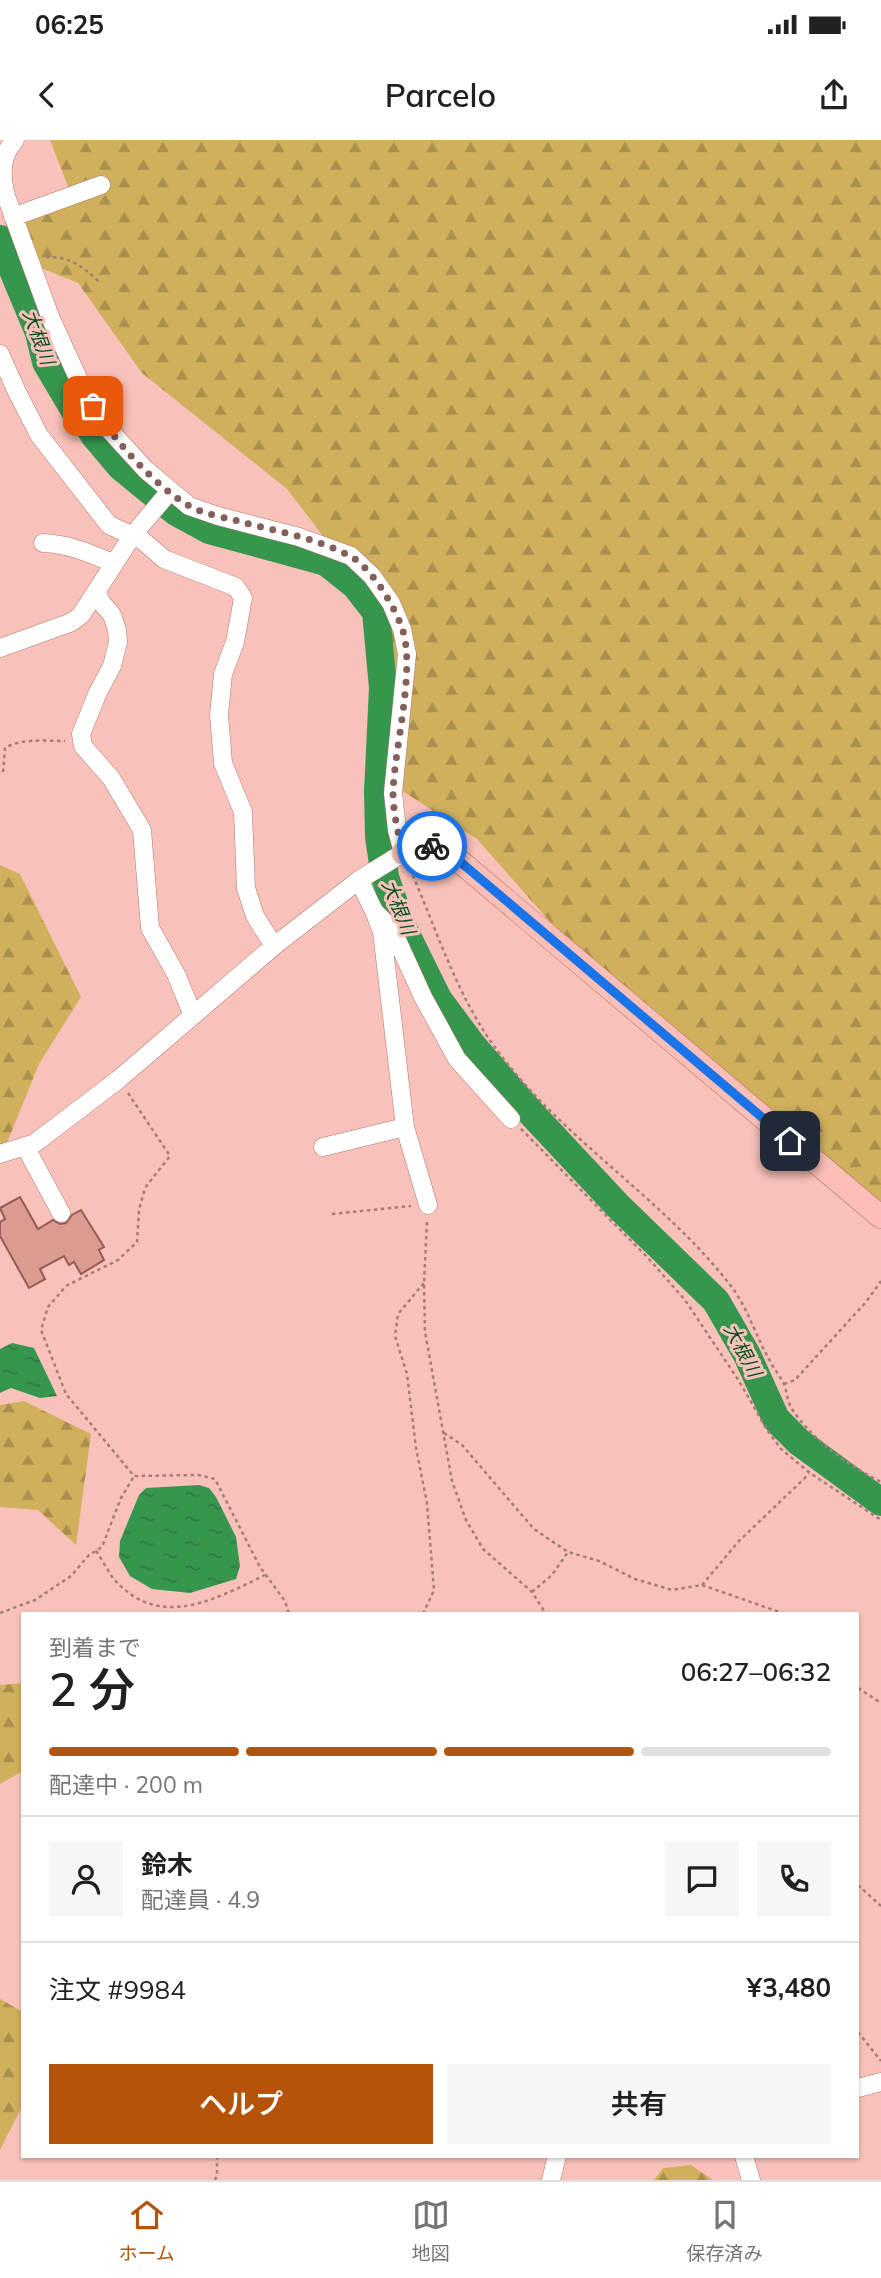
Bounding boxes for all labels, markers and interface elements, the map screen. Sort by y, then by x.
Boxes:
text: 06:25 [35,8,104,41]
text: Parcelo [385,75,496,115]
icon: back [28,76,66,114]
icon: share [815,76,853,114]
water label: 大根川 [18,306,61,370]
pin [63,376,123,436]
icon: bag [74,387,112,425]
courier [397,811,467,881]
icon: bike [413,827,451,865]
water label: 大根川 [377,876,422,940]
pin [760,1111,820,1171]
icon: home [771,1122,809,1160]
water label: 大根川 [719,1319,768,1383]
text: 到着まで [49,1633,141,1662]
text: 06:27–06:32 [681,1655,831,1688]
text: 2 分 [49,1660,135,1718]
text: 配達中 · 200 m [49,1770,203,1799]
button: person [49,1842,123,1916]
button: chat [665,1842,739,1916]
button: phone [757,1842,831,1916]
text: 鈴木 [141,1848,193,1881]
text: 配達員 · 4.9 [141,1885,260,1914]
text: ¥3,480 [747,1971,831,2004]
text: 注文 #9984 [49,1973,186,2006]
button: ヘルプ [49,2064,433,2144]
button: 共有 [447,2064,831,2144]
tab: ホーム [118,2196,175,2265]
tab: 地図 [412,2196,450,2265]
tab: 保存済み [687,2196,763,2265]

